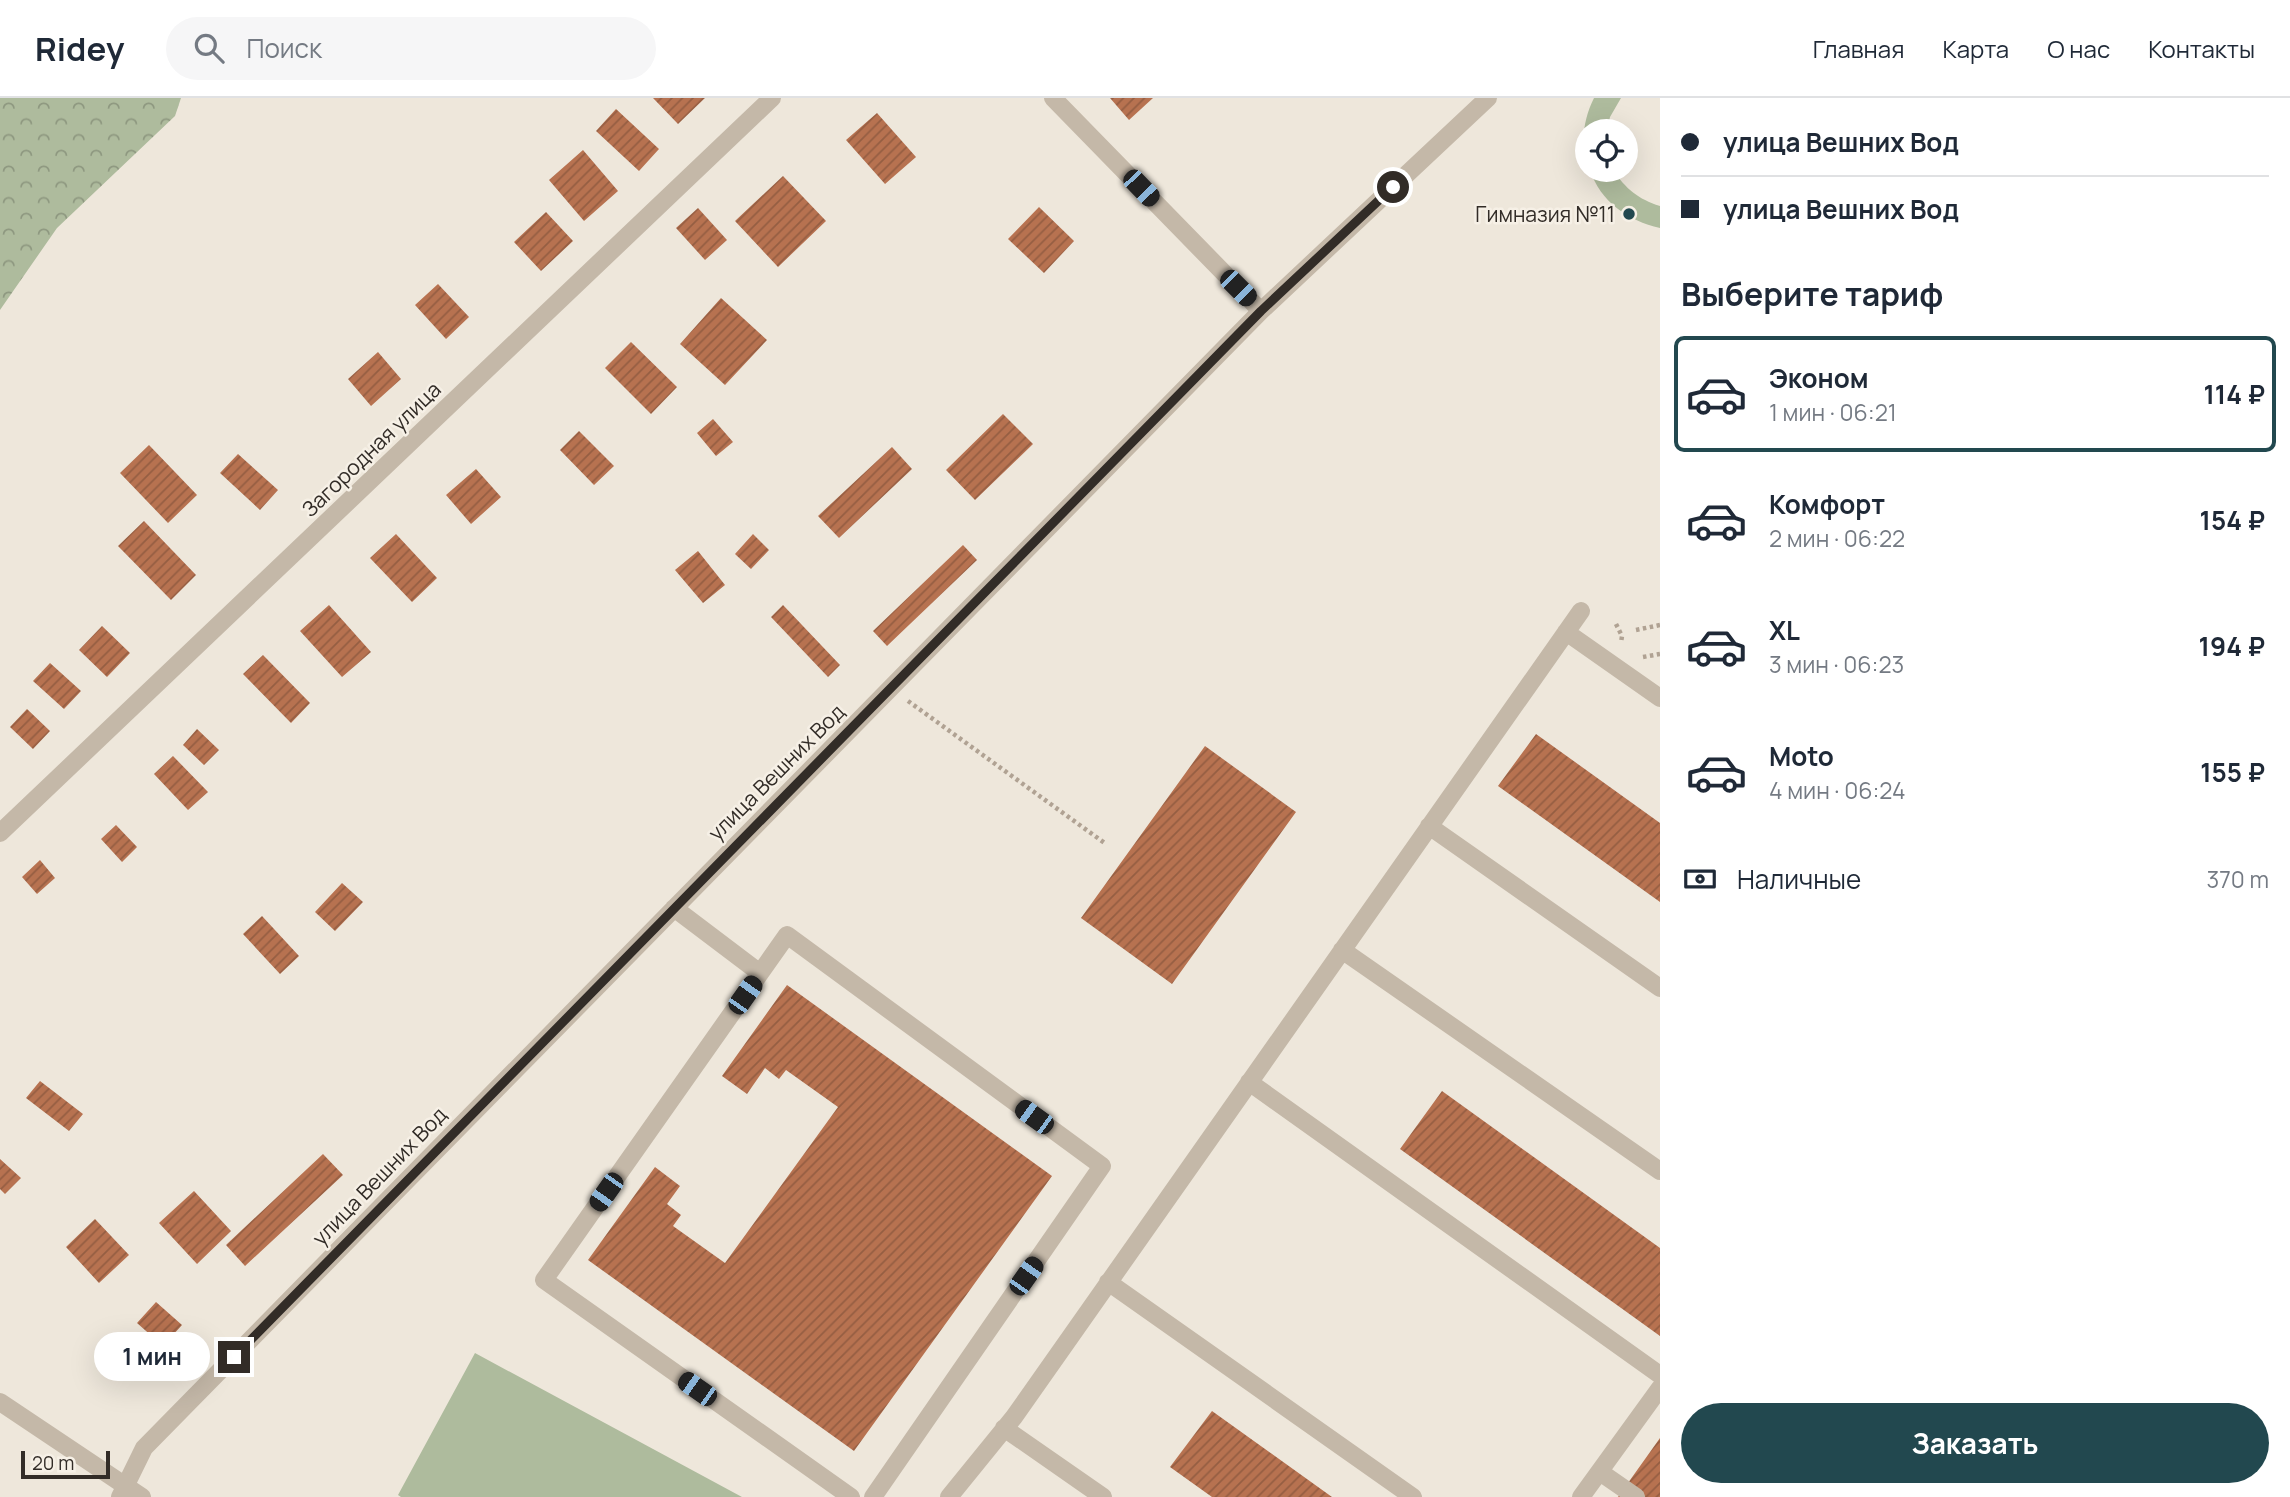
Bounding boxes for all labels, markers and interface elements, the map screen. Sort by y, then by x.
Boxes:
search box [166,17,656,80]
text: Ridey [35,26,124,71]
icon: search [190,29,228,67]
text: Поиск [246,30,322,66]
text: Главная [1813,32,1904,65]
text: Карта [1942,32,2009,65]
text: О нас [2047,32,2110,65]
text: Контакты [2148,32,2255,65]
map controls [1575,119,1638,182]
button: locate [1575,119,1638,182]
text: улица Вешних Вод [1723,124,1959,160]
car [1119,166,1164,210]
route start [1377,171,1409,203]
text: улица Вешних Вод [1723,191,1959,227]
place label: Гимназия №11 [1475,200,1615,228]
marker: Гимназия №11 [1621,206,1637,222]
car [1216,266,1261,310]
text: Выберите тариф [1681,272,1943,316]
text: Эконом [1769,360,1869,396]
icon: car [1685,363,1748,426]
street label: Загородная улица [296,375,446,523]
text: 114 ₽ [2203,376,2265,412]
text: 1 мин · 06:21 [1769,396,1897,428]
text: Комфорт [1769,486,1885,522]
icon: car [1685,489,1748,552]
text: 154 ₽ [2200,502,2265,538]
text: 2 мин · 06:22 [1769,522,1905,554]
text: XL [1769,612,1800,648]
icon: car [1685,615,1748,678]
text: 194 ₽ [2199,628,2265,664]
text: 3 мин · 06:23 [1769,648,1904,680]
street label: улица Вешних Вод [702,698,850,846]
text: Moto [1769,738,1834,774]
icon: car [1685,741,1748,804]
text: 155 ₽ [2200,754,2265,790]
text: 4 мин · 06:24 [1769,774,1906,806]
icon: cash [1681,860,1719,898]
text: Наличные [1737,861,1861,897]
text: 370 m [2207,863,2269,895]
car [725,972,766,1018]
car [1011,1096,1058,1138]
street label: улица Вешних Вод [306,1101,452,1251]
car [586,1169,627,1215]
car [1006,1253,1047,1299]
callout: 1 мин [94,1332,210,1382]
text: 1 мин [122,1340,182,1372]
route end [218,1341,250,1373]
car [674,1368,721,1410]
button: Заказать [1681,1403,2269,1483]
scale bar [21,1448,110,1480]
text: 20 m [32,1450,74,1476]

